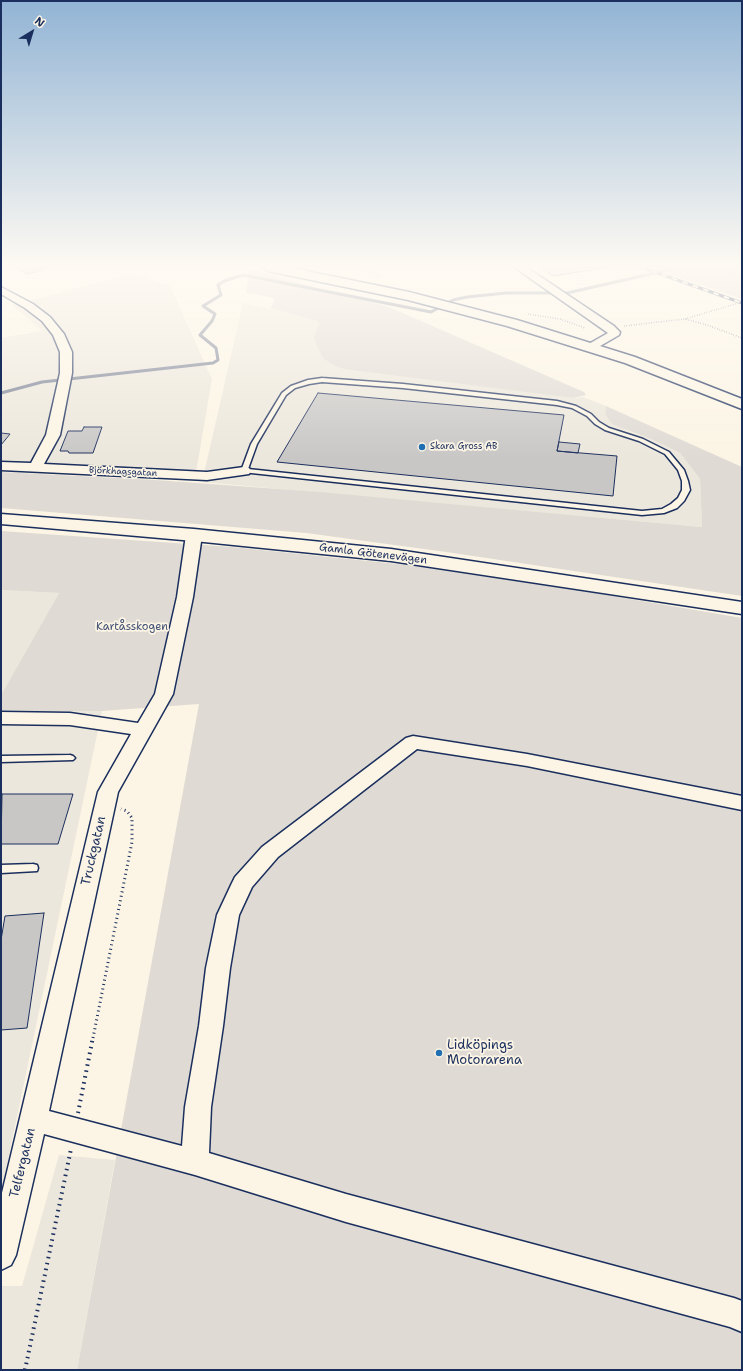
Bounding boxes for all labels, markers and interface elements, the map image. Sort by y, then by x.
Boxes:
north arrow [12,12,52,52]
text: N [32,14,48,31]
marker: Skara Gross AB [417,442,427,452]
place label: Skara Gross AB [430,442,497,452]
street label: Björkhagsgatan [88,465,158,479]
street label: Gamla Götenevägen [318,541,428,567]
park label: Kartåsskogen [96,620,168,634]
street label: Truckgatan [78,815,110,887]
place label: Lidköpings Motorarena [447,1038,522,1069]
marker: Lidköpings Motorarena [434,1048,444,1058]
street label: Telfergatan [7,1126,39,1200]

